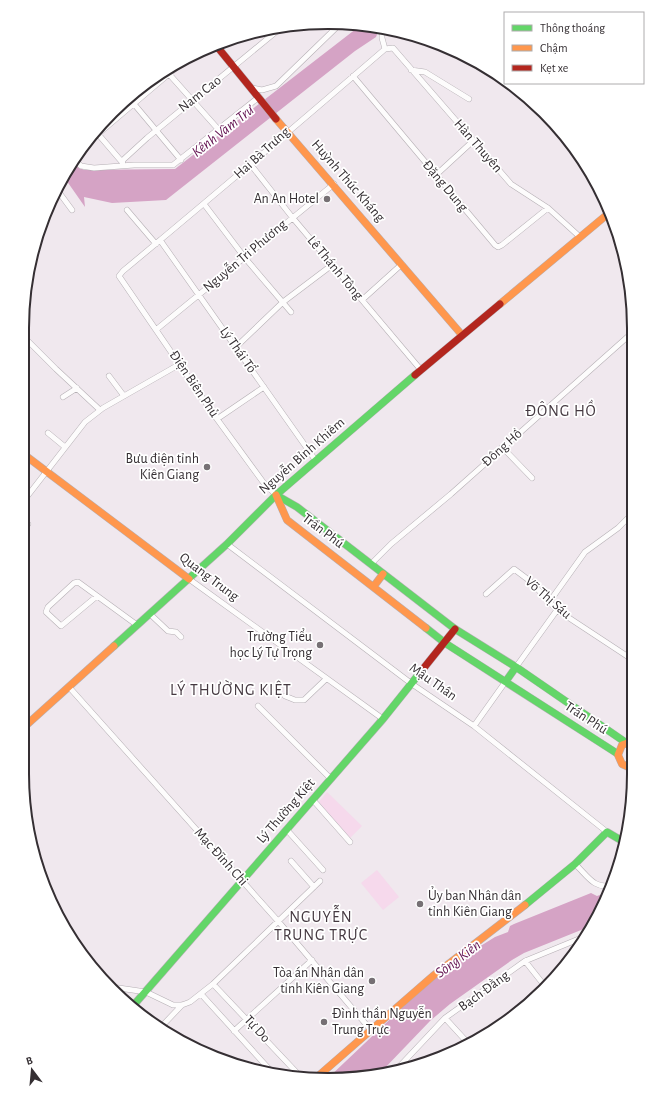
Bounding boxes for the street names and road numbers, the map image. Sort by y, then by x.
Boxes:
street label: Nam Cao [176,73,224,115]
street label: Hàn Thuyên [451,117,505,175]
street label: Hai Bà Trưng [231,124,293,182]
street label: Huỳnh Thúc Kháng [309,137,387,225]
street label: Đặng Dung [420,158,470,214]
street label: Nguyễn Tri Phương [199,215,290,295]
street label: Lê Thánh Tông [304,234,366,303]
street label: Lý Thái Tổ [217,323,261,376]
street label: Điện Biên Phủ [167,348,221,420]
street label: Nguyễn Bỉnh Khiêm [255,414,348,497]
street label: Đông Hồ [479,426,525,469]
street label: Trần Phú [300,510,347,551]
street label: Quang Trung [177,550,241,604]
street label: Võ Thị Sáu [522,574,574,622]
street label: Mậu Thân [407,661,459,703]
street label: Trần Phú [562,698,610,737]
street label: Lý Thường Kiệt [254,776,318,846]
street label: Mạc Đĩnh Chi [192,825,250,889]
street label: Bạch Đằng [456,967,512,1014]
street label: Tự Do [241,1013,273,1045]

